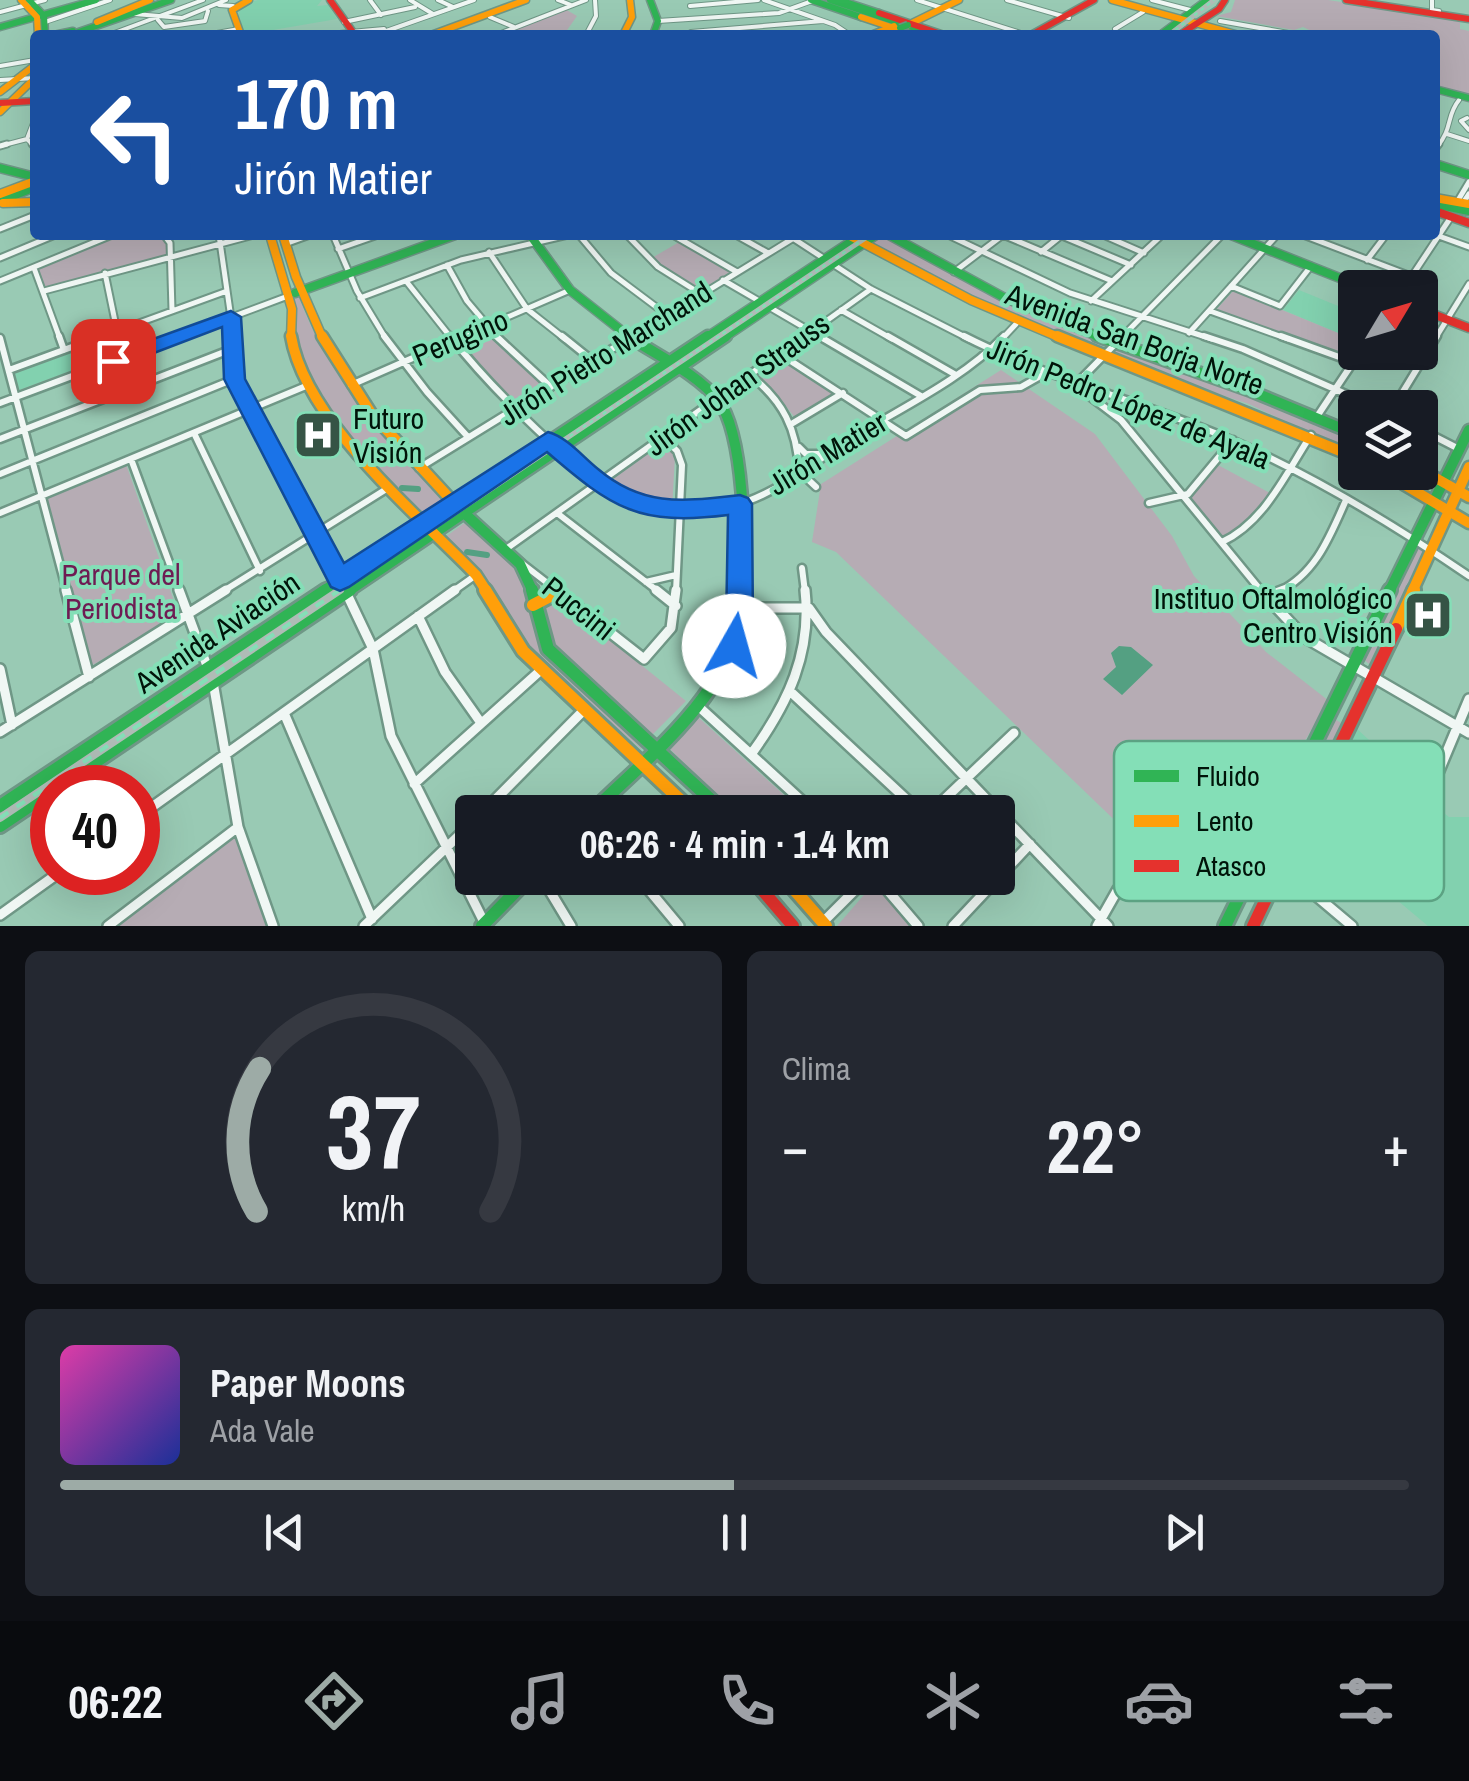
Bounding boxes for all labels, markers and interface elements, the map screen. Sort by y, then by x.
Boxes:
text: 170 m [235,57,398,151]
icon: left [70,70,200,200]
text: Jirón Matier [235,147,432,208]
north arrow [1338,270,1438,370]
map controls [1338,270,1438,490]
street label: Jirón Pietro Marchand [491,272,719,434]
street label: Avenida San Borja Norte [1000,273,1270,404]
street label: Perugino [406,299,514,375]
street label: Jirón Johan Strauss [637,304,837,464]
pin [71,319,156,404]
street label: Jirón Pedro López de Ayala [982,328,1277,478]
icon: arrive [86,334,141,389]
button: layers [1338,390,1438,490]
place label: Futuro Visión [353,398,424,472]
street label: Jirón Matier [760,402,894,504]
hospital icon: Futuro Visión [292,409,344,461]
park label: Parque del Periodista [62,554,180,628]
street label: Avenida Aviación [126,562,307,702]
street label: Puccini [534,567,624,649]
place label: Instituo Oftalmológico Centro Visión [1154,578,1393,652]
hospital icon: Instituo Oftalmológico Centro Visión [1402,589,1454,641]
position arrow [682,594,786,698]
legend [1114,741,1444,901]
text: Fluido [1196,757,1260,795]
speed limit sign: 40 [30,765,160,895]
text: Lento [1196,802,1253,840]
text: 06:26 · 4 min · 1.4 km [580,819,890,870]
text: Atasco [1195,847,1266,885]
text: Clima [782,1047,851,1090]
text: 37 [326,1061,421,1201]
text: 22° [1046,1095,1145,1196]
text: − [782,1109,808,1183]
text: + [1383,1109,1409,1183]
text: km/h [342,1184,405,1232]
text: Paper Moons [210,1358,406,1409]
text: Ada Vale [210,1409,315,1452]
icon: previous [257,1505,312,1560]
icon: pause [707,1505,762,1560]
icon: next [1157,1505,1212,1560]
icon: directions [299,1666,369,1736]
icon: music [505,1666,575,1736]
icon: phone [712,1666,782,1736]
icon: climate [918,1666,988,1736]
icon: car [1124,1666,1194,1736]
icon: filters [1331,1666,1401,1736]
text: 06:22 [68,1671,163,1732]

